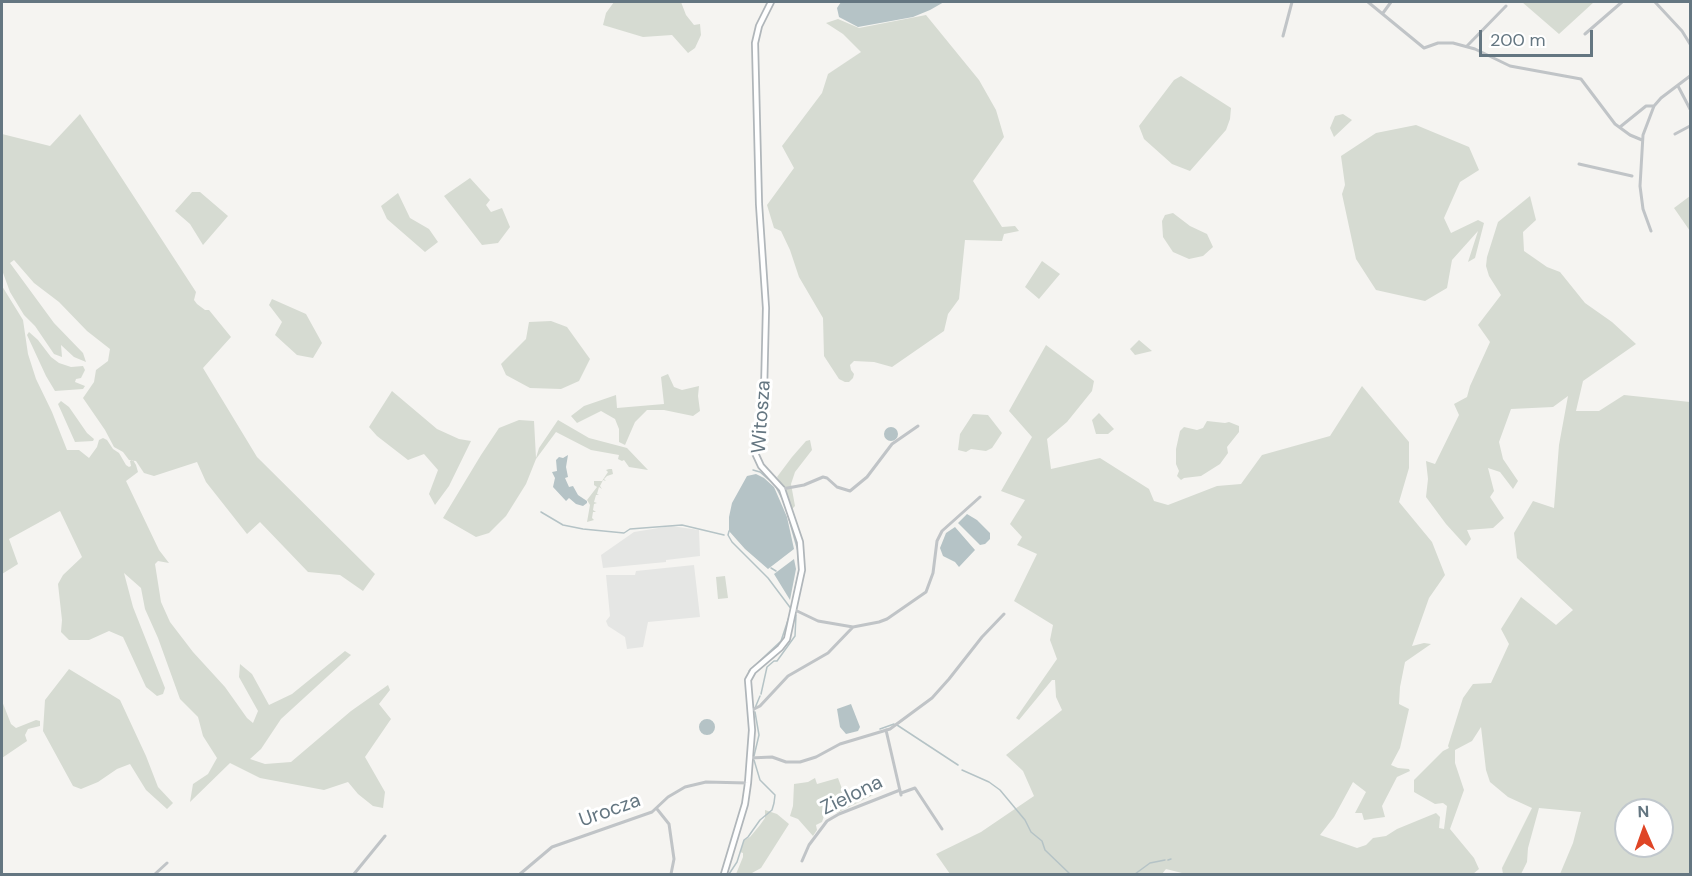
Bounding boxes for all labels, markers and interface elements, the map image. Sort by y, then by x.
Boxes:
scale bar [1482,18,1596,56]
text: 200 m [1490,28,1546,52]
street label: Witosza [747,379,777,455]
street label: Zielona [817,771,887,821]
street label: Urocza [576,789,644,833]
north arrow [1614,798,1674,858]
text: N [1637,801,1650,822]

